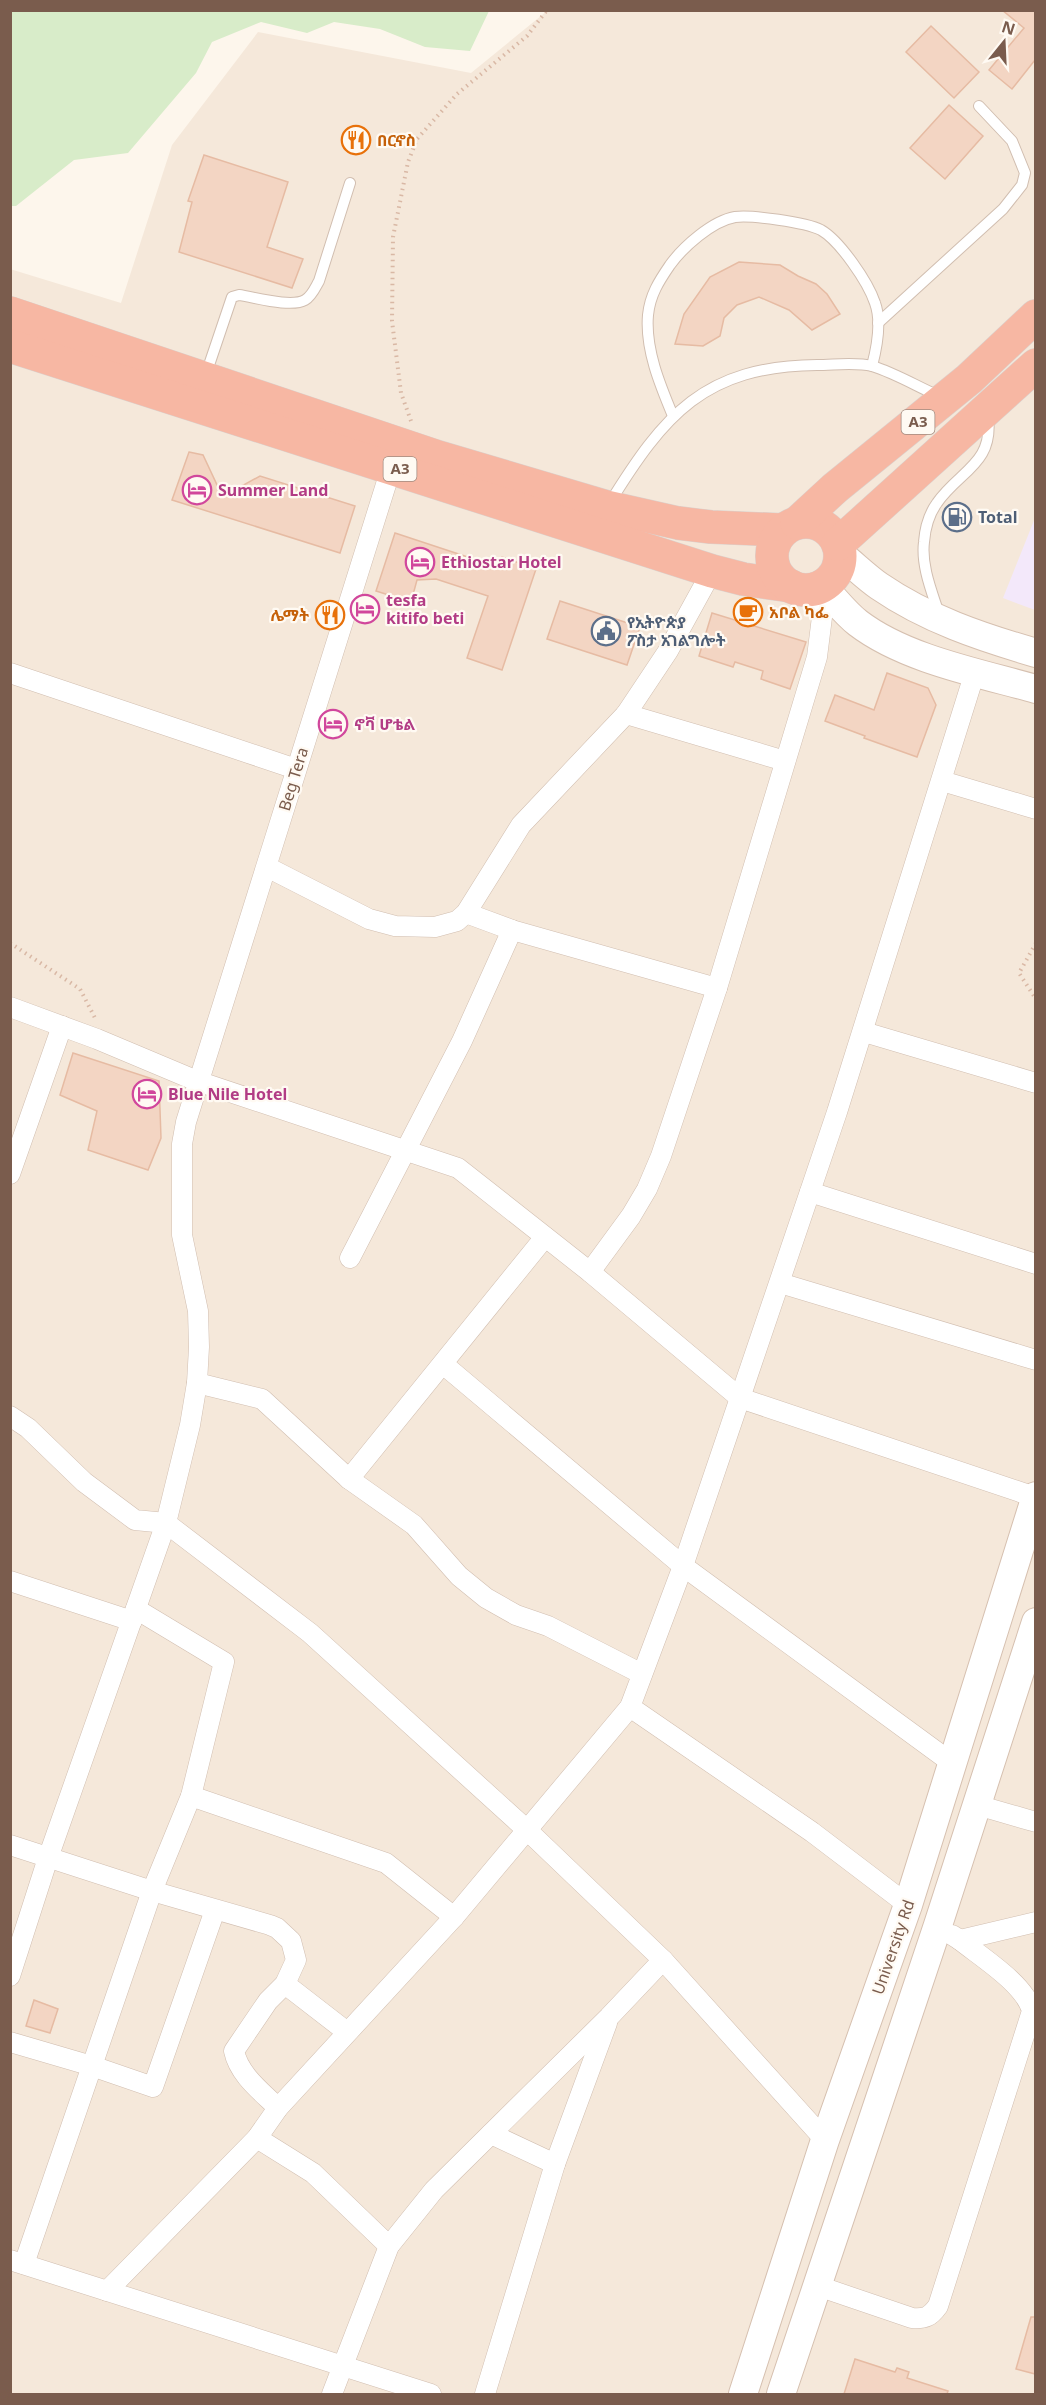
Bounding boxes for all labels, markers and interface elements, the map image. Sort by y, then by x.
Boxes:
north arrow [974,12,1034,72]
text: N [999,15,1018,40]
restaurant icon: በርኖስ [340,124,372,156]
place label: በርኖስ [377,129,416,151]
road number: A3 [902,410,934,434]
road number: A3 [384,457,416,481]
hotel icon: Summer Land [181,474,213,506]
place label: Summer Land [218,479,328,501]
fuel station icon: Total [941,501,973,533]
place label: Total [978,506,1017,528]
hotel icon: Ethiostar Hotel [404,546,436,578]
place label: Ethiostar Hotel [441,551,561,573]
place label: tesfa kitifo beti [386,589,464,629]
hotel icon: tesfa kitifo beti [349,593,381,625]
cafe icon: አቦል ካፌ [732,596,764,628]
restaurant icon: ሌማት [314,599,346,631]
place label: አቦል ካፌ [769,601,829,623]
place label: ሌማት [270,604,309,626]
place label: የኢትዮጵያ ፖስታ አገልግሎት [627,611,726,651]
public building icon: የኢትዮጵያ ፖስታ አገልግሎት [590,615,622,647]
hotel icon: ኖቫ ሆቴል [317,708,349,740]
place label: ኖቫ ሆቴል [354,713,416,735]
street label: Beg Tera [273,744,313,814]
hotel icon: Blue Nile Hotel [131,1078,163,1110]
place label: Blue Nile Hotel [168,1083,287,1105]
street label: University Rd [866,1897,920,1997]

